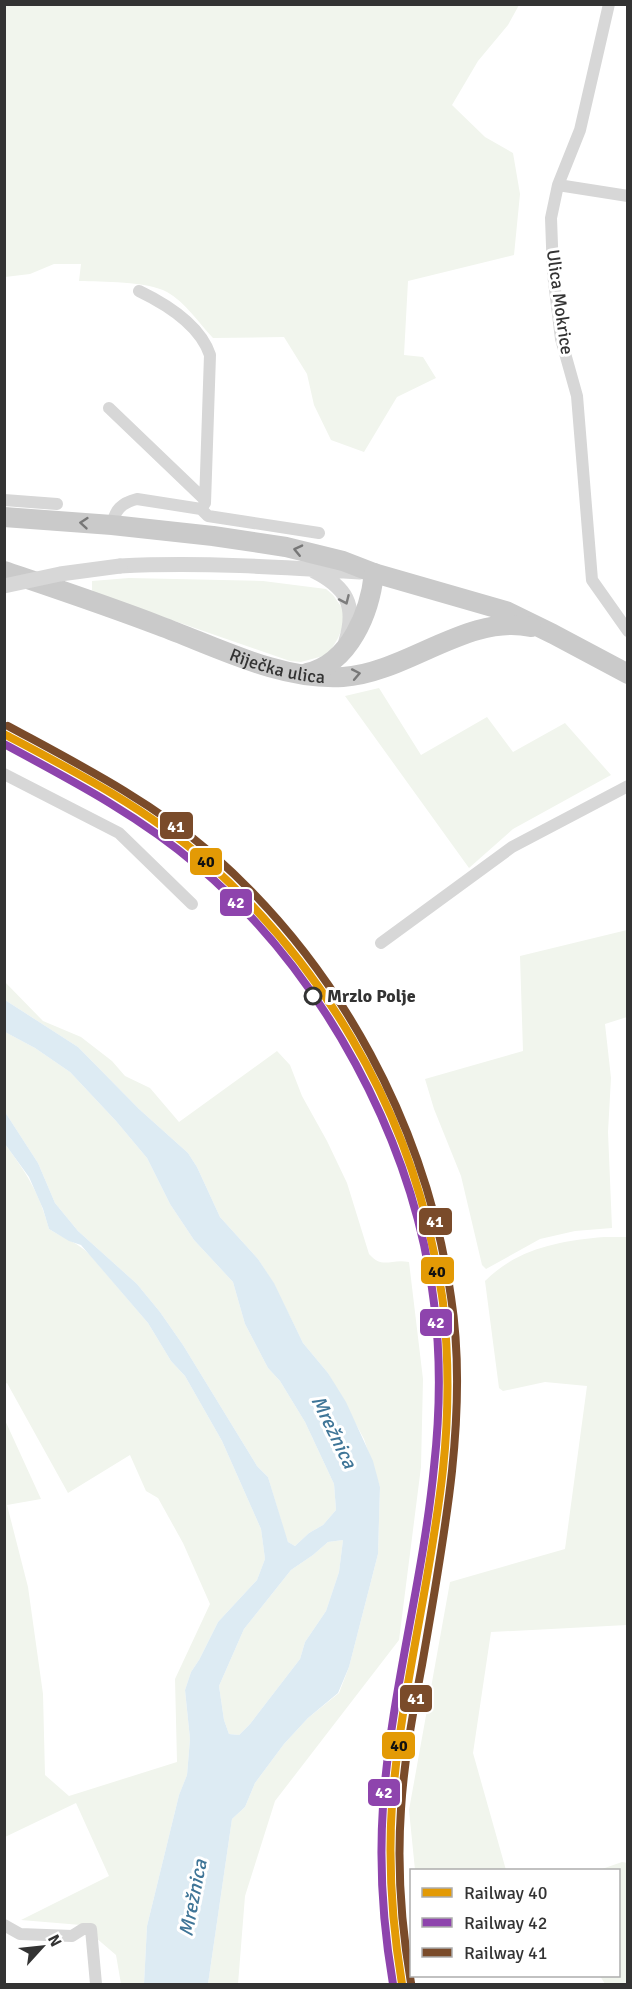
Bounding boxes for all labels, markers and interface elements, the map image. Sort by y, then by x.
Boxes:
street label: Ulica Mokrice [542,248,578,356]
one-way arrow [79,517,89,530]
one-way arrow [293,545,303,558]
one-way arrow [338,593,350,604]
street label: Riječka ulica [226,644,326,688]
one-way arrow [351,669,361,681]
line badge: 41 [159,811,194,840]
text: 41 [167,817,185,837]
line badge: 40 [189,847,223,876]
text: 40 [197,852,215,872]
line badge: 42 [219,888,253,917]
text: 42 [227,893,245,913]
place label: Mrzlo Polje [327,985,416,1007]
marker: Mrzlo Polje [304,987,322,1005]
line badge: 41 [418,1207,453,1236]
text: 41 [426,1212,444,1232]
line badge: 40 [420,1256,455,1285]
text: 40 [428,1262,446,1282]
line badge: 42 [419,1308,453,1337]
text: 42 [427,1313,445,1333]
water label: Mrežnica [306,1391,363,1473]
line badge: 41 [399,1684,433,1713]
text: 41 [407,1689,425,1709]
line badge: 40 [381,1731,416,1760]
text: 40 [390,1736,408,1756]
line badge: 42 [367,1778,401,1807]
text: 42 [375,1783,393,1803]
water label: Mrežnica [173,1857,213,1939]
legend [410,1869,620,1977]
text: Railway 40 [464,1882,547,1904]
text: Railway 42 [464,1912,547,1934]
north arrow [12,1917,72,1977]
text: N [43,1931,66,1950]
text: Railway 41 [464,1942,547,1964]

